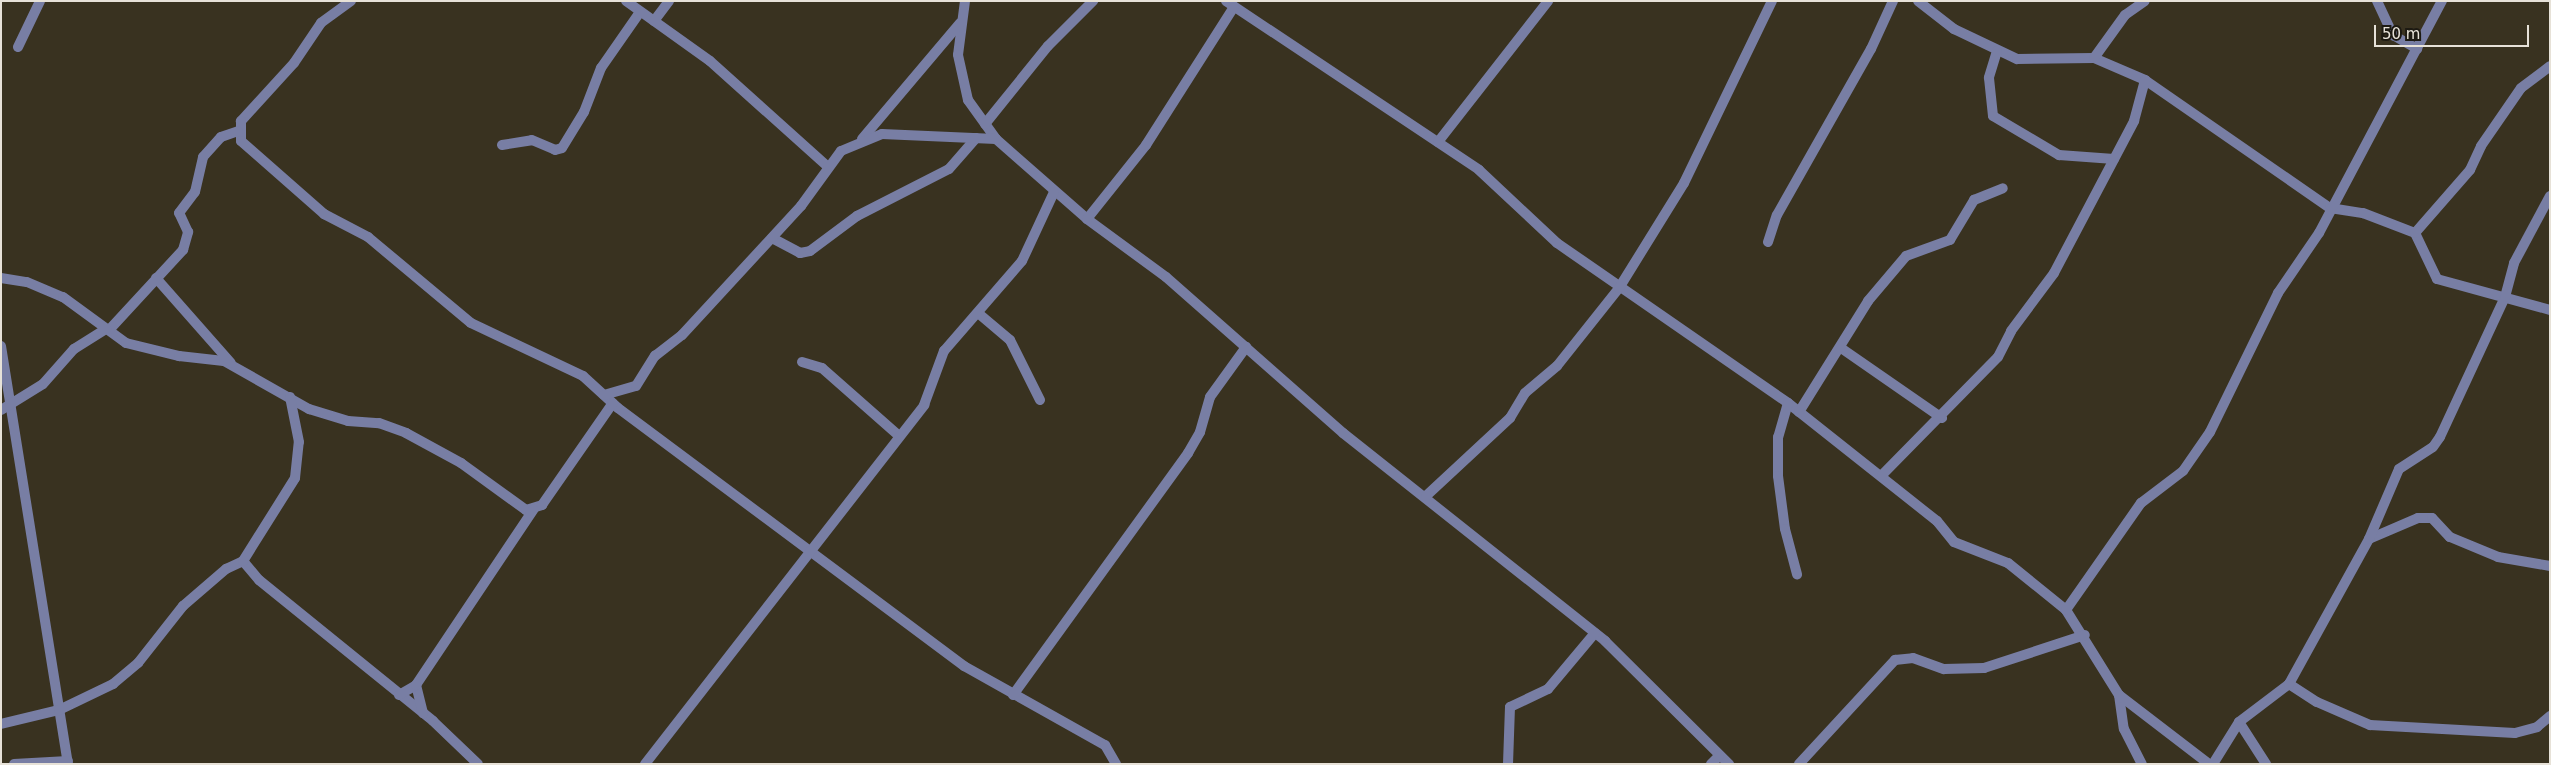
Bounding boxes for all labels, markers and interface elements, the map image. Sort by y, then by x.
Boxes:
scale bar [2376,15,2531,47]
text: 50 m [2382,25,2420,43]

